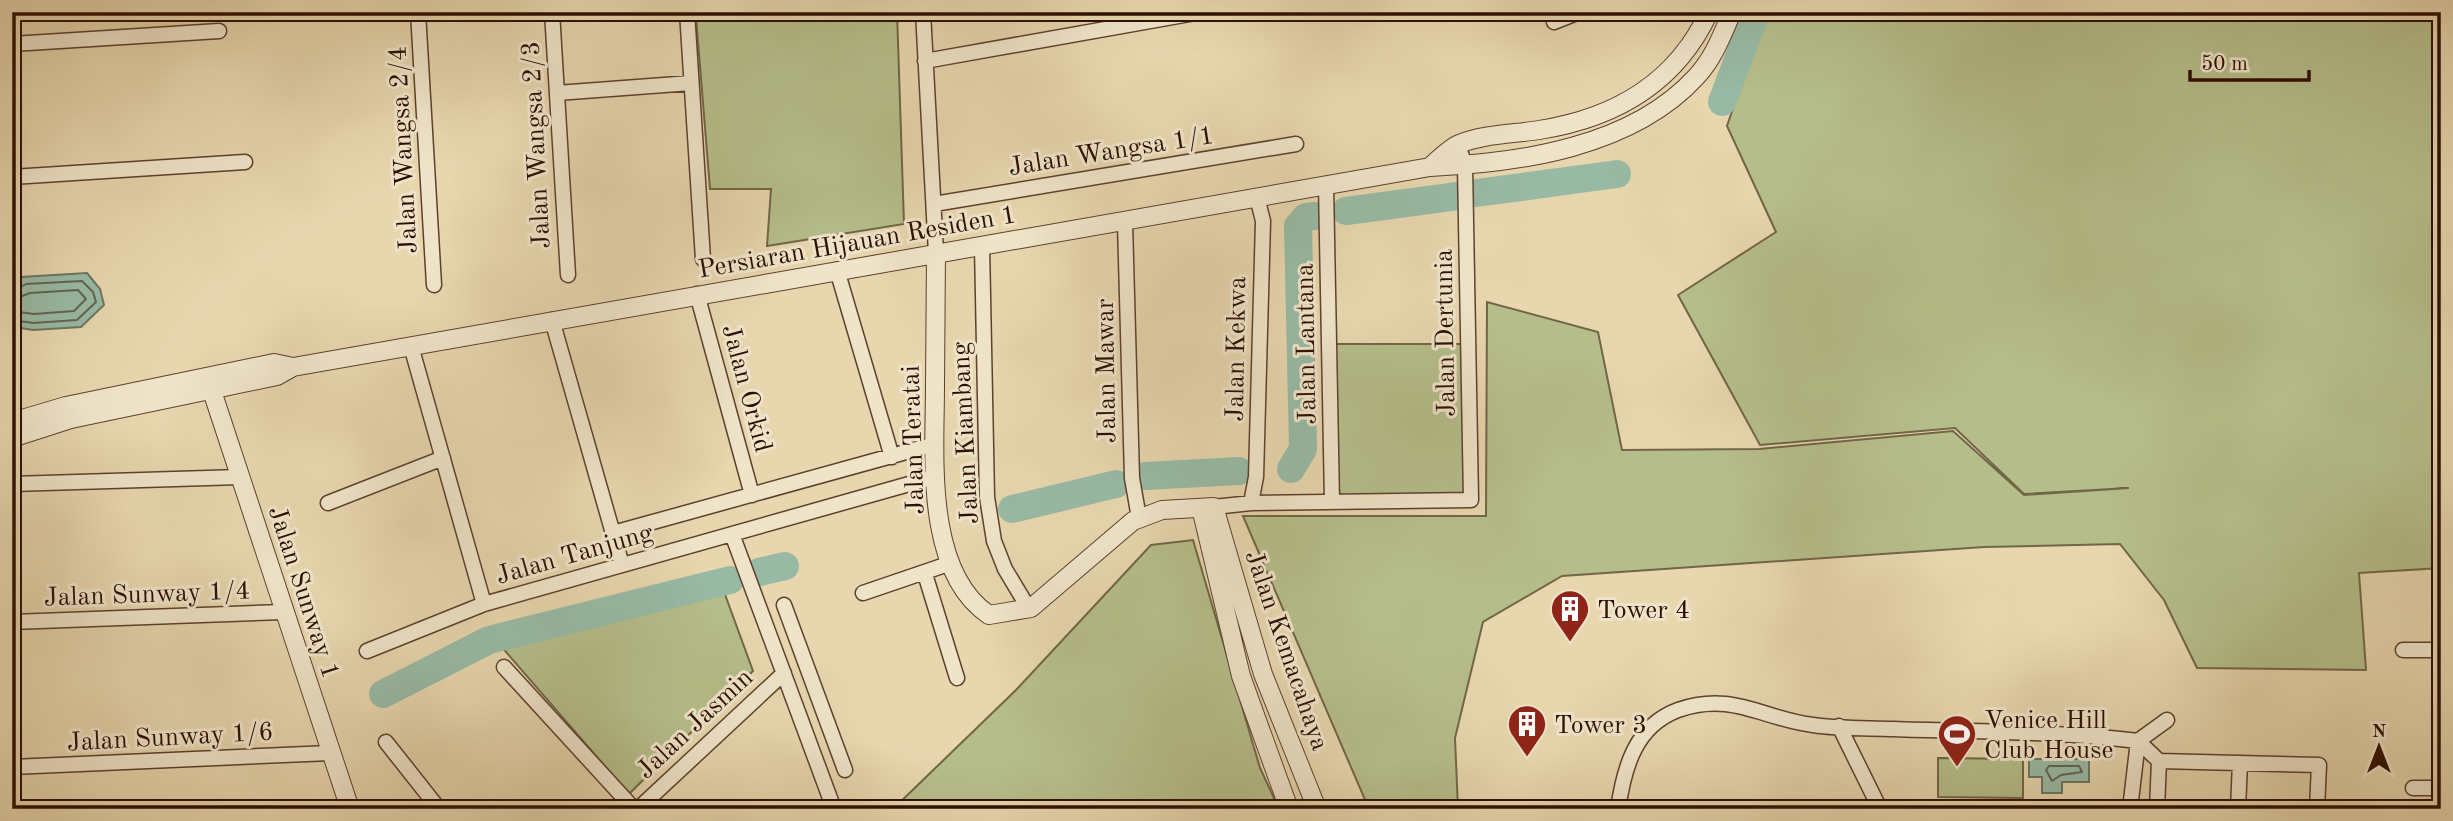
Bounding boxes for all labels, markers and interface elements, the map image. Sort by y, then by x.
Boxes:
scale bar [2190,38,2310,82]
street label: Jalan Wangsa 2/3 [519,40,555,249]
street label: Jalan Wangsa 2/4 [386,45,422,254]
text: 50 m [2201,54,2248,75]
street label: Jalan Wangsa 1/1 [1007,123,1216,181]
street label: Persiaran Hijauan Residen 1 [696,202,1018,284]
street label: Jalan Dertunia [1432,249,1460,417]
street label: Jalan Lantana [1293,263,1321,425]
street label: Jalan Kekwa [1223,276,1251,422]
street label: Jalan Mawar [1093,298,1121,444]
street label: Jalan Orkid [717,322,776,455]
street label: Jalan Kiambang [948,341,984,525]
street label: Jalan Teratai [898,365,930,515]
street label: Jalan Sunway 1 [263,503,343,682]
street label: Jalan Tanjung [493,520,656,590]
street label: Jalan Kemacahaya [1240,547,1333,754]
street label: Jalan Sunway 1/4 [43,578,251,612]
building icon: Tower 4 [1549,588,1591,643]
place label: Tower 4 [1597,598,1690,624]
street label: Jalan Jasmin [632,665,758,784]
building icon: Tower 3 [1506,703,1548,758]
place label: Venice Hill Club House [1984,708,2113,764]
north arrow [2344,712,2414,782]
place label: Tower 3 [1554,713,1647,739]
sports icon: Venice Hill Club House [1936,713,1978,768]
street label: Jalan Sunway 1/6 [66,720,274,756]
text: N [2372,723,2387,742]

